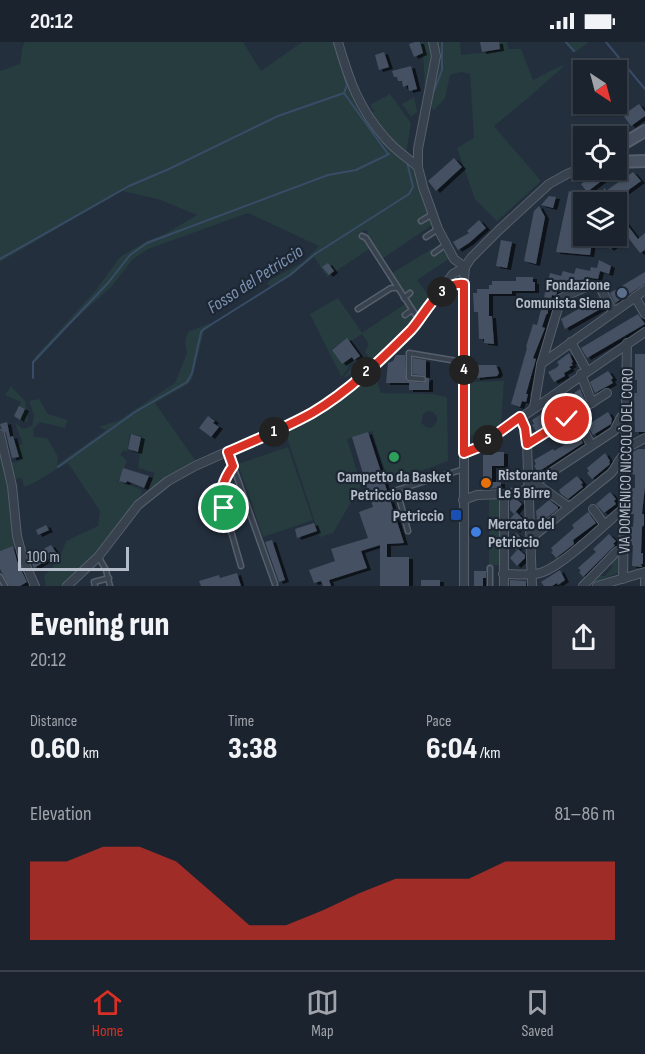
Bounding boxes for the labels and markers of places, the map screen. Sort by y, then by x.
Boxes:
place label: Fondazione Comunista Siena [516,276,610,313]
pin: 3 [427,277,457,307]
marker: Fondazione Comunista Siena [615,286,629,300]
pin: 4 [449,355,479,385]
pin: 2 [351,357,381,387]
pin [541,393,592,444]
pin: 1 [259,417,289,447]
pin: 5 [473,425,503,455]
marker: Campetto da Basket Petriccio Basso [387,450,401,464]
place label: Ristorante Le 5 Birre [498,466,558,503]
place label: Campetto da Basket Petriccio Basso [337,468,451,505]
marker: Ristorante Le 5 Birre [479,476,493,490]
pin [198,482,249,533]
place label: Petriccio [393,507,444,526]
marker: Petriccio [449,508,463,522]
place label: Mercato del Petriccio [488,515,555,552]
marker: Mercato del Petriccio [469,525,483,539]

